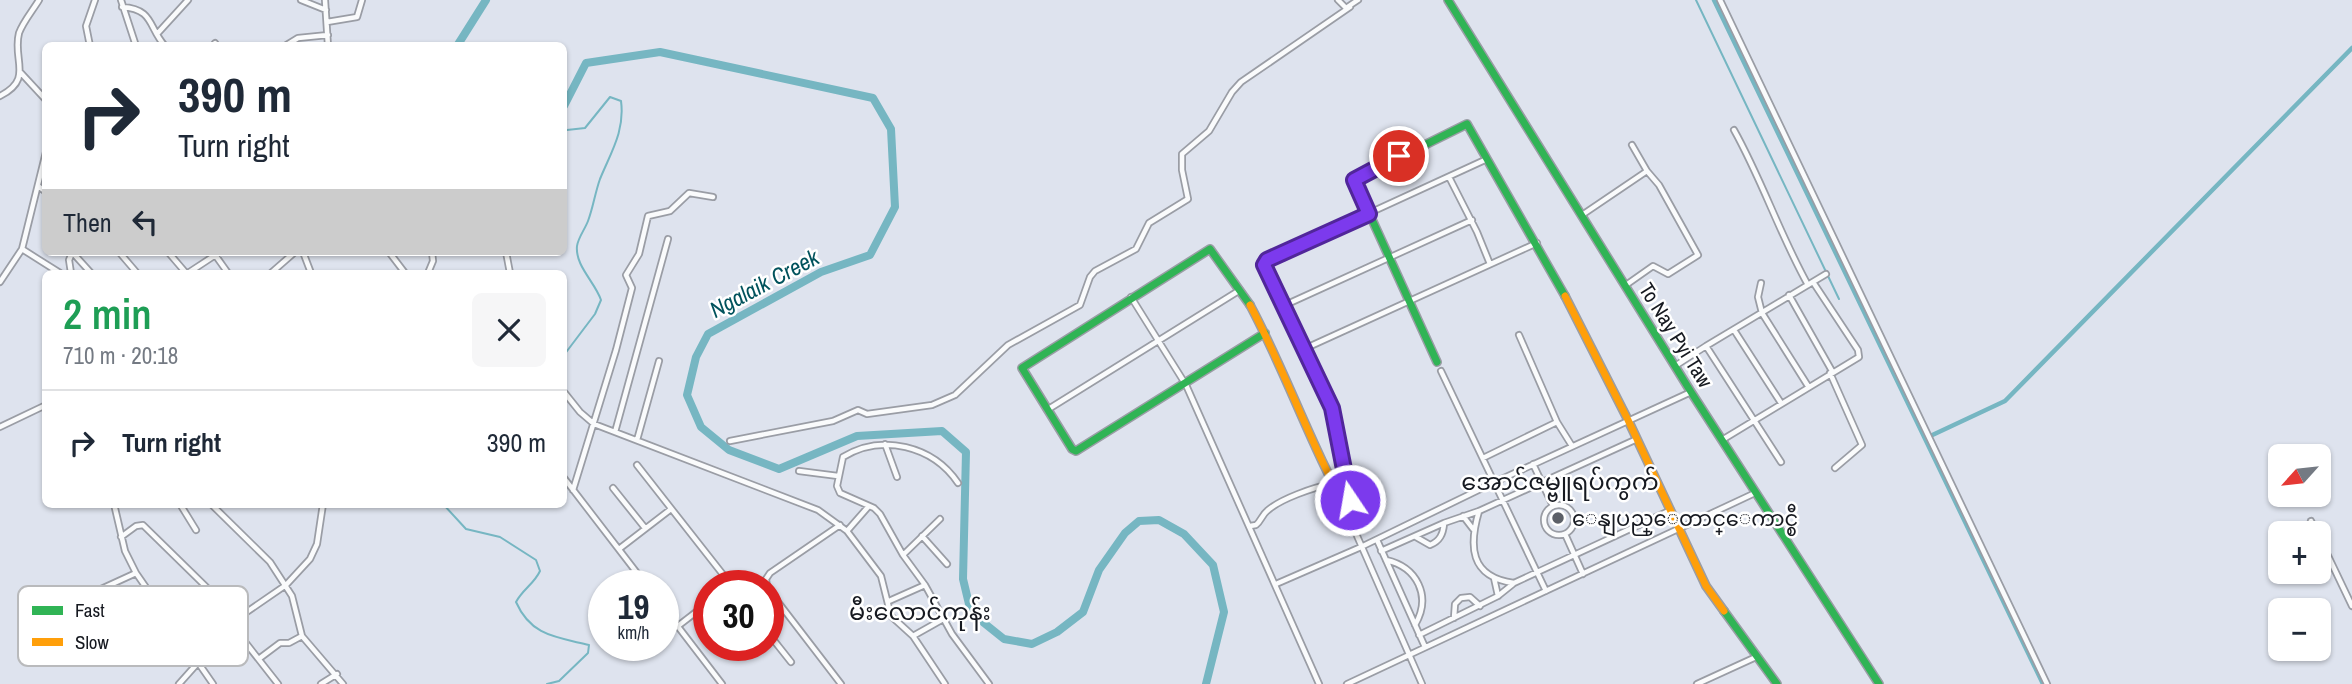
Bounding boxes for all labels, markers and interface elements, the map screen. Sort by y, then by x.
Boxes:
text: 390 m [178,61,292,127]
icon: right [63,70,154,161]
text: Turn right [178,124,290,167]
pin [1369,126,1429,186]
icon: arrive [1380,137,1418,175]
icon: left [126,203,164,241]
text: Then [63,205,112,240]
water label: Ngalaik Creek [704,241,825,325]
street label: To Nay Pyi Taw [1632,277,1720,393]
text: 2 min [63,286,152,342]
button: close [472,293,546,367]
text: 710 m · 20:18 [63,340,178,371]
icon: right [63,424,101,462]
text: Turn right [122,425,221,460]
text: 390 m [487,425,546,460]
north arrow [2268,444,2331,508]
map controls [2268,444,2331,661]
position arrow [1313,463,1387,537]
district label: အောင်ဇမ္ဗူရပ်ကွက် [1461,465,1659,502]
place label: ေနျပည္ေတာင္ေကာင္စီ [1572,503,1798,537]
marker: ေနျပည္ေတာင္ေကာင္စီ [1550,510,1566,526]
button: + [2268,521,2331,584]
speed limit sign: 30 [693,570,784,661]
text: 19 [618,583,649,630]
legend [18,586,248,666]
district label: မီးလောင်ကုန်း [849,595,991,631]
text: Fast [75,597,105,623]
button: − [2268,598,2331,661]
text: km/h [618,620,650,645]
text: Slow [75,629,110,655]

